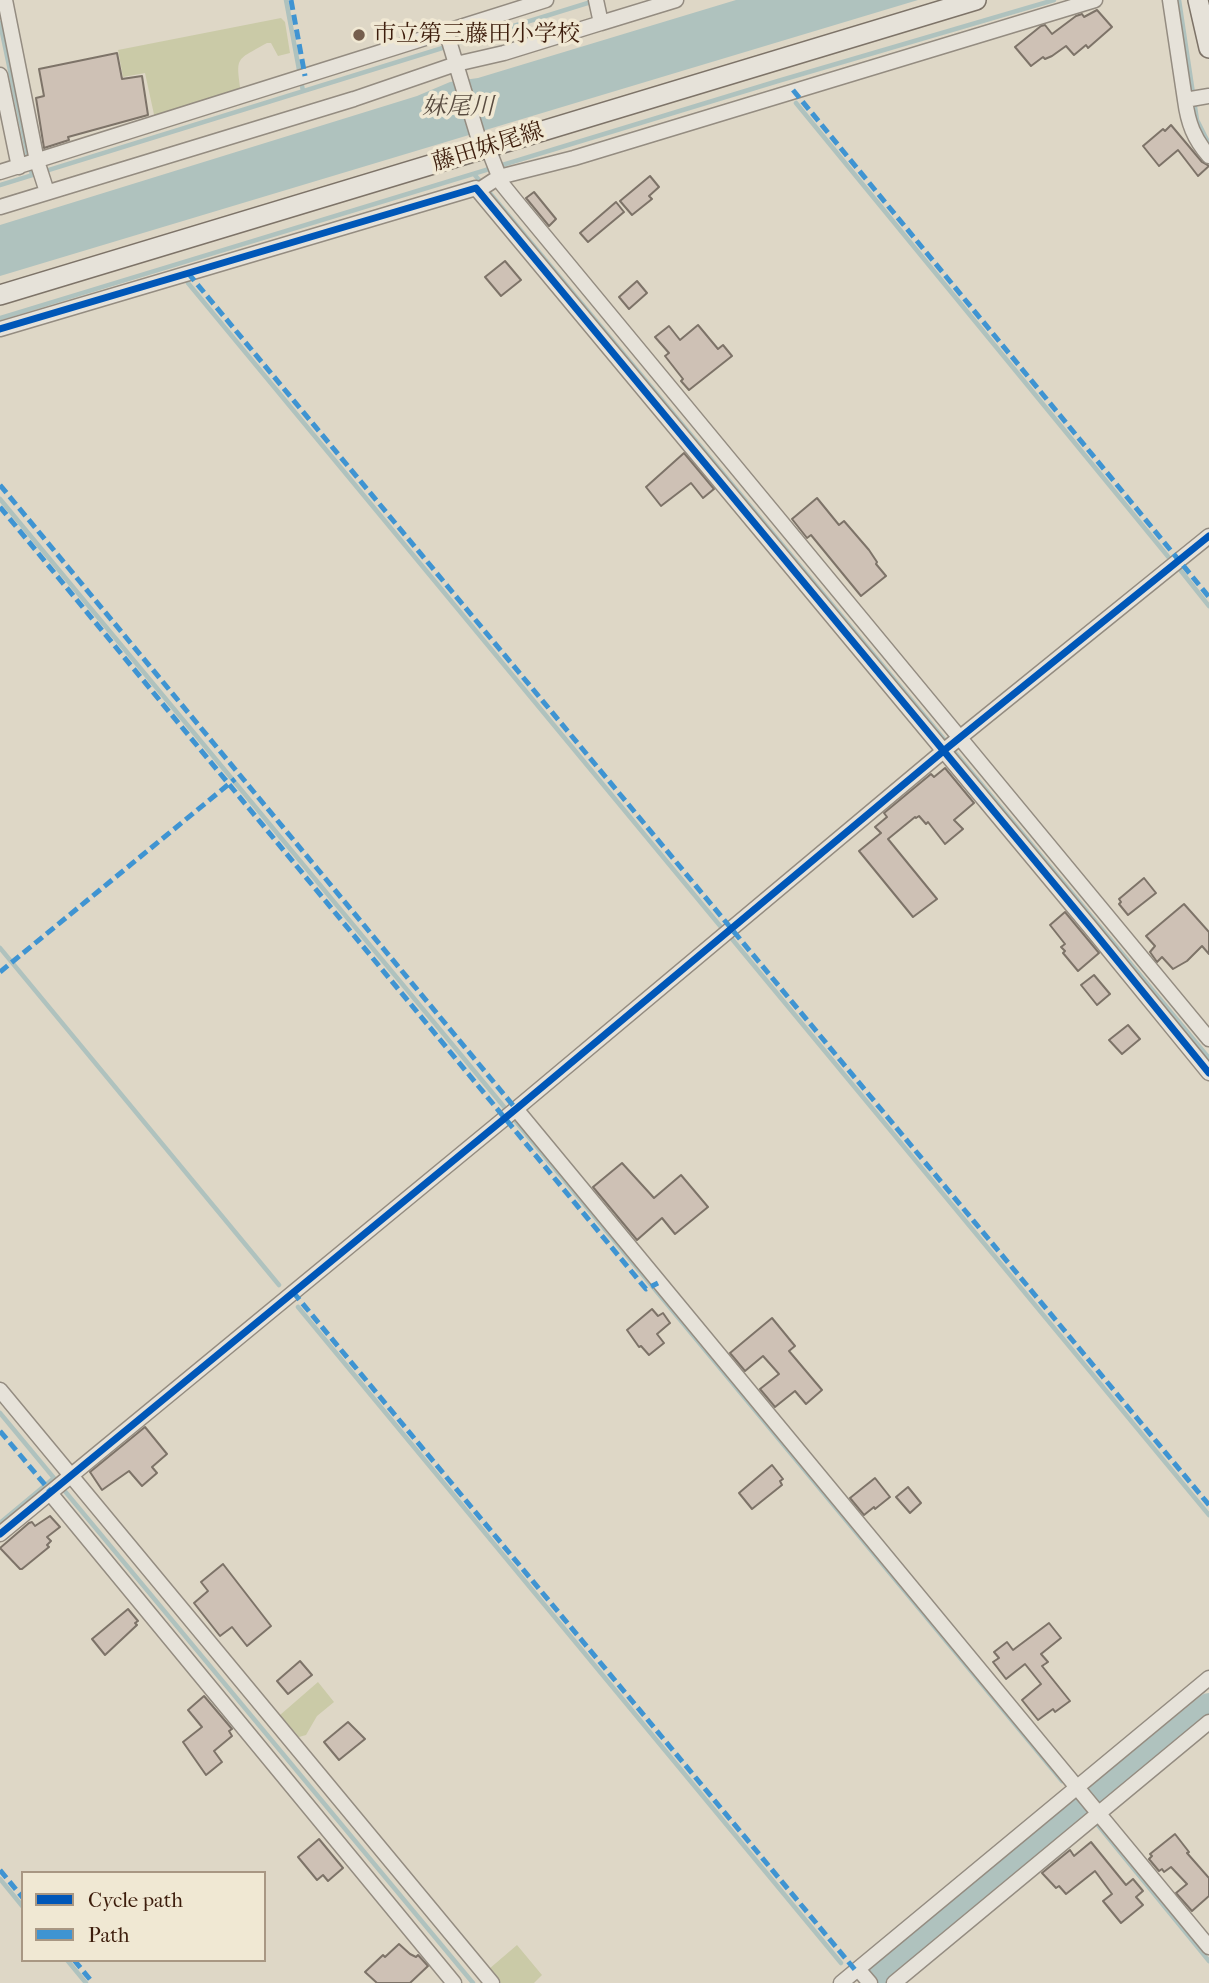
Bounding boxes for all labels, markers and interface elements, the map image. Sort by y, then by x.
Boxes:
place label: 市立第三藤田小学校 [373,21,580,49]
marker: 市立第三藤田小学校 [351,27,367,43]
water label: 妹尾川 [422,94,494,122]
street label: 藤田妹尾線 [429,118,547,178]
legend [21,1871,266,1962]
text: Cycle path [88,1888,183,1912]
text: Path [88,1923,129,1947]

